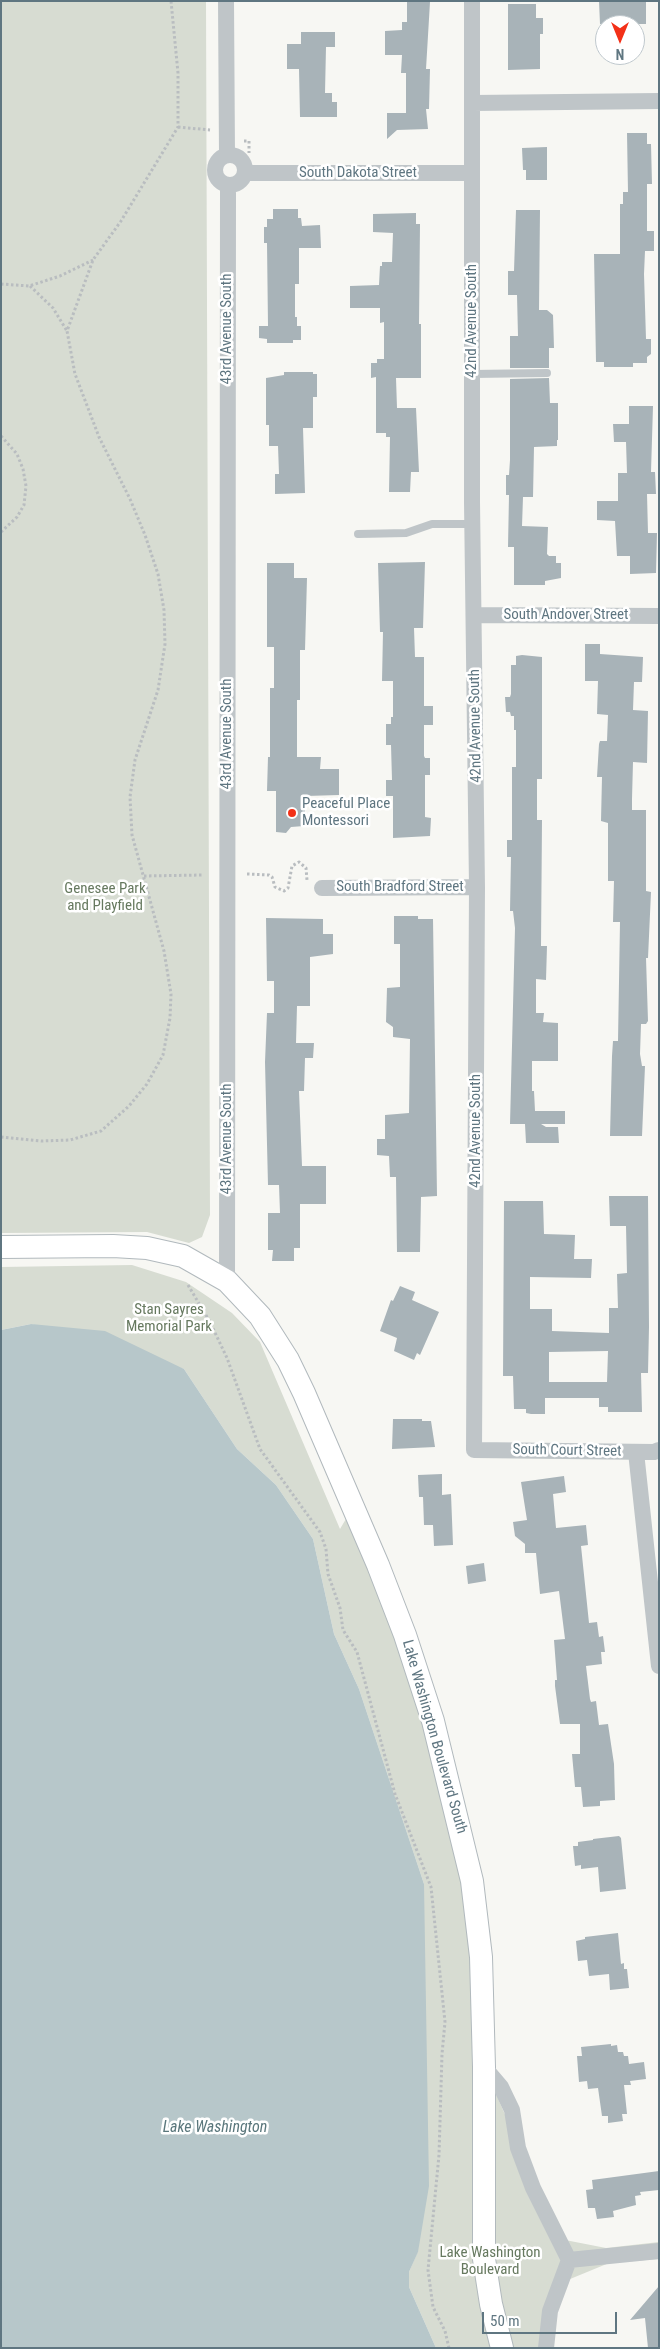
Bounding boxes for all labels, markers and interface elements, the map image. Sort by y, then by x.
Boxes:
north arrow [595,15,645,65]
text: N [616,46,624,62]
street label: South Dakota Street [299,164,417,182]
street label: 42nd Avenue South [463,264,481,378]
street label: 43rd Avenue South [218,274,236,384]
street label: South Andover Street [504,606,628,624]
street label: 42nd Avenue South [466,669,486,783]
street label: 43rd Avenue South [218,679,236,789]
place label: Peaceful Place Montessori [302,795,390,830]
marker: Peaceful Place Montessori [286,807,298,819]
street label: South Bradford Street [336,878,464,896]
park label: Genesee Park and Playfield [64,880,146,915]
street label: 42nd Avenue South [467,1074,485,1188]
street label: 43rd Avenue South [218,1084,236,1194]
park label: Stan Sayres Memorial Park [126,1301,212,1336]
street label: South Court Street [512,1441,622,1461]
street label: Lake Washington Boulevard South [398,1638,470,1836]
water label: Lake Washington [163,2118,267,2138]
park label: Lake Washington Boulevard [439,2244,541,2279]
scale bar [485,2302,620,2334]
text: 50 m [490,2312,520,2330]

